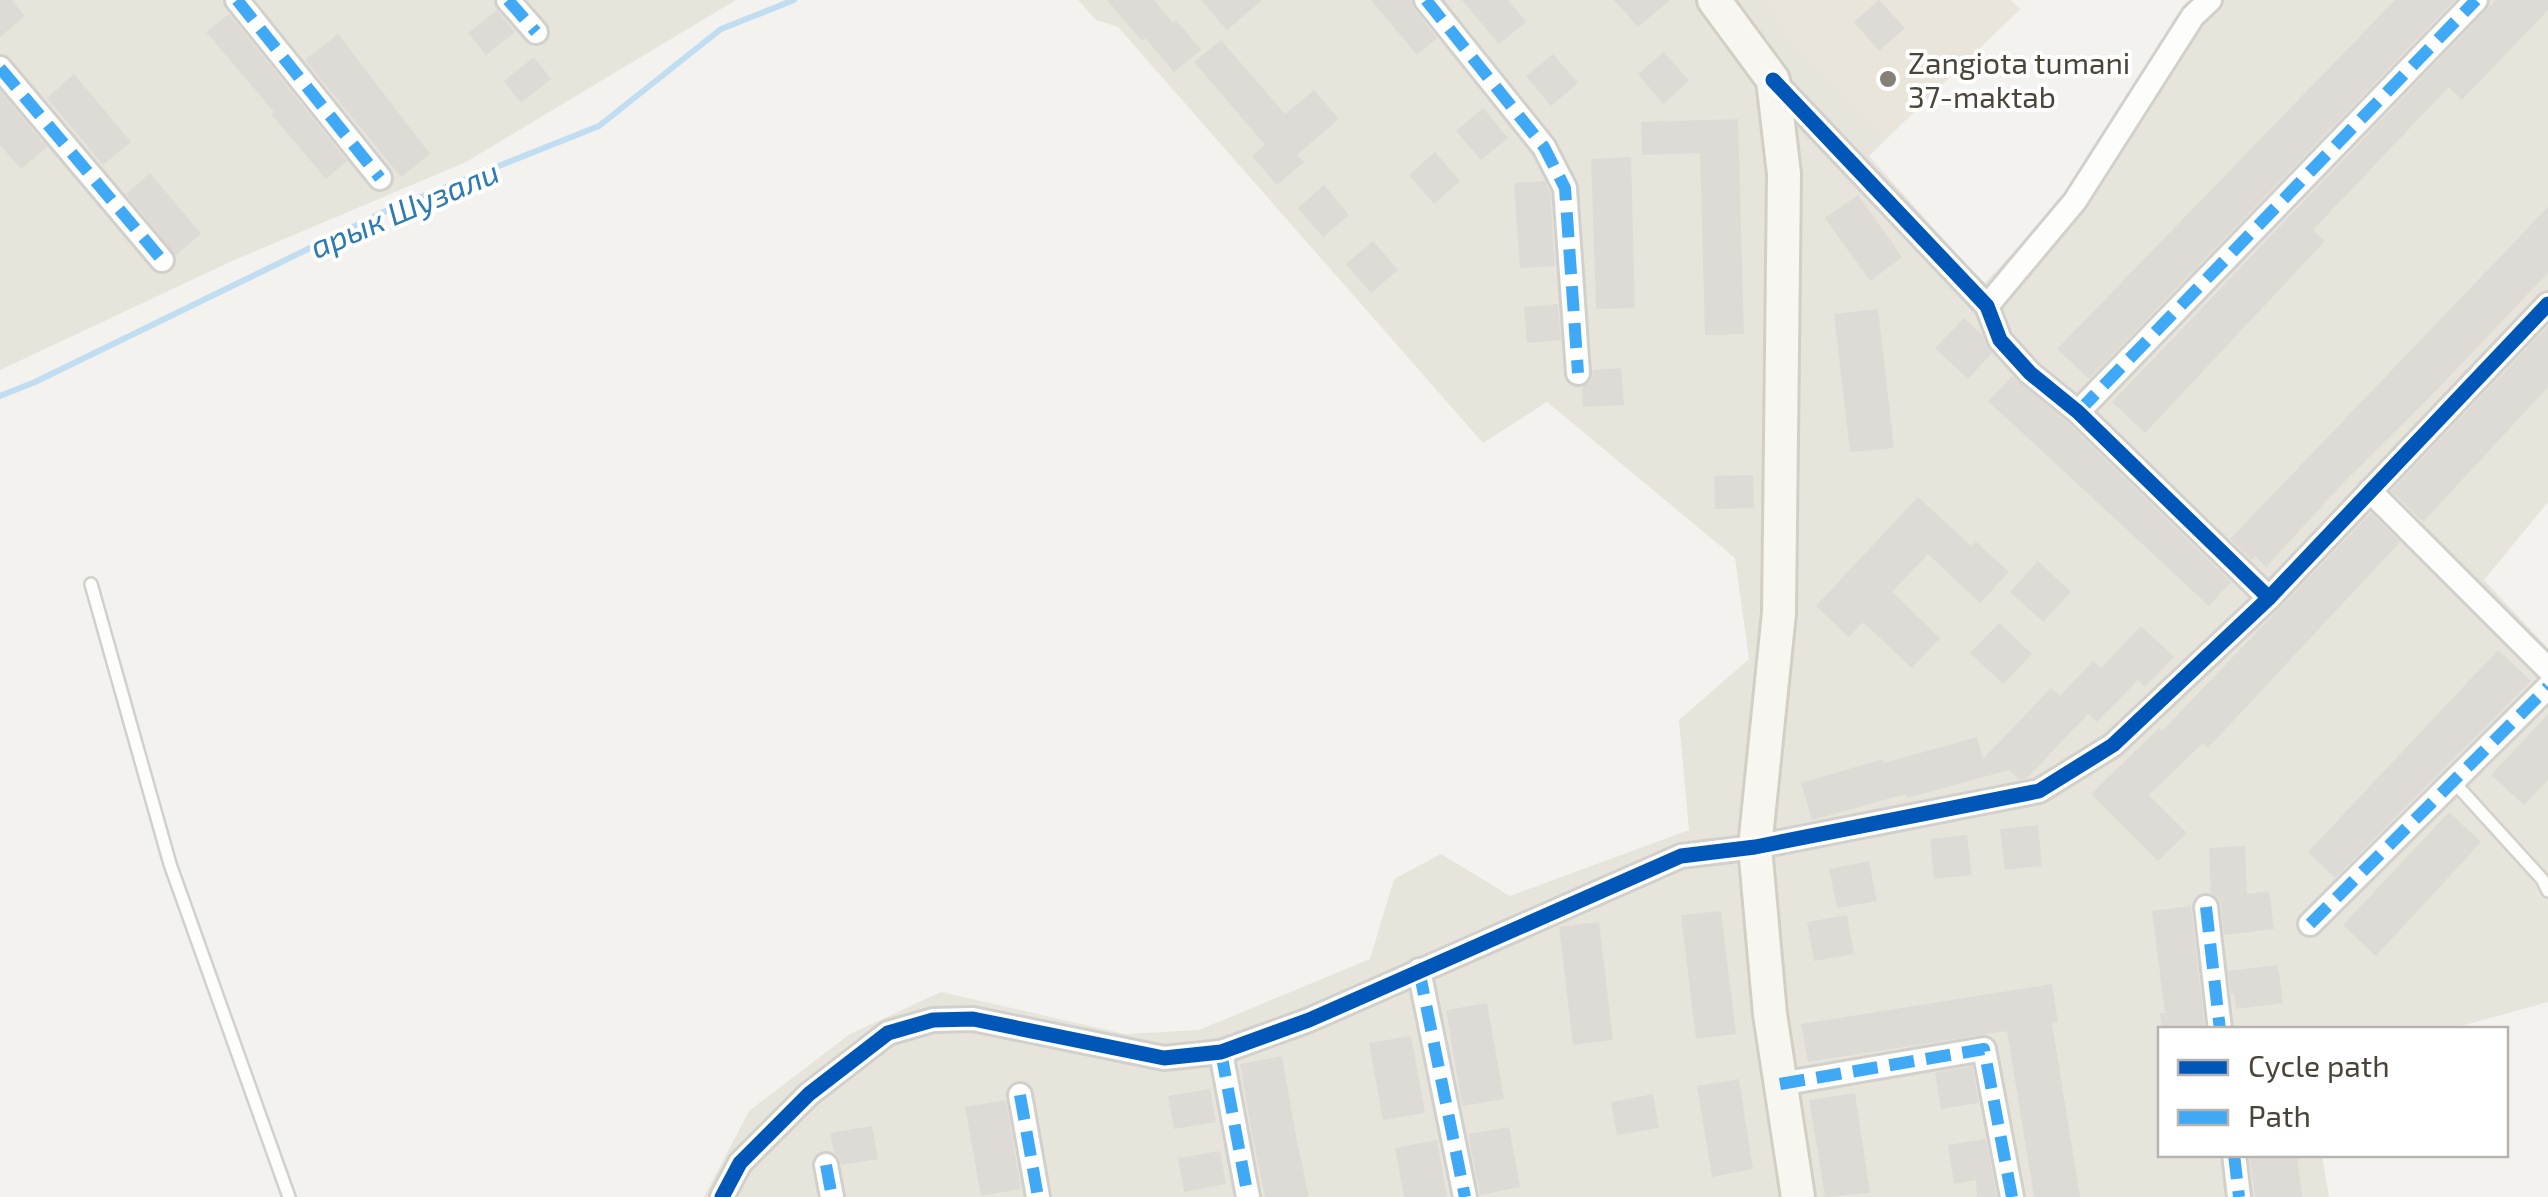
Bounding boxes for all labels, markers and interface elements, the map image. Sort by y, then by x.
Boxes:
place label: Zangiota tumani 37-maktab [1908,44,2130,114]
marker: Zangiota tumani 37-maktab [1877,68,1899,90]
water label: арык Шузали [304,151,504,265]
legend [2158,1027,2508,1157]
text: Cycle path [2248,1047,2390,1083]
text: Path [2248,1097,2311,1133]

